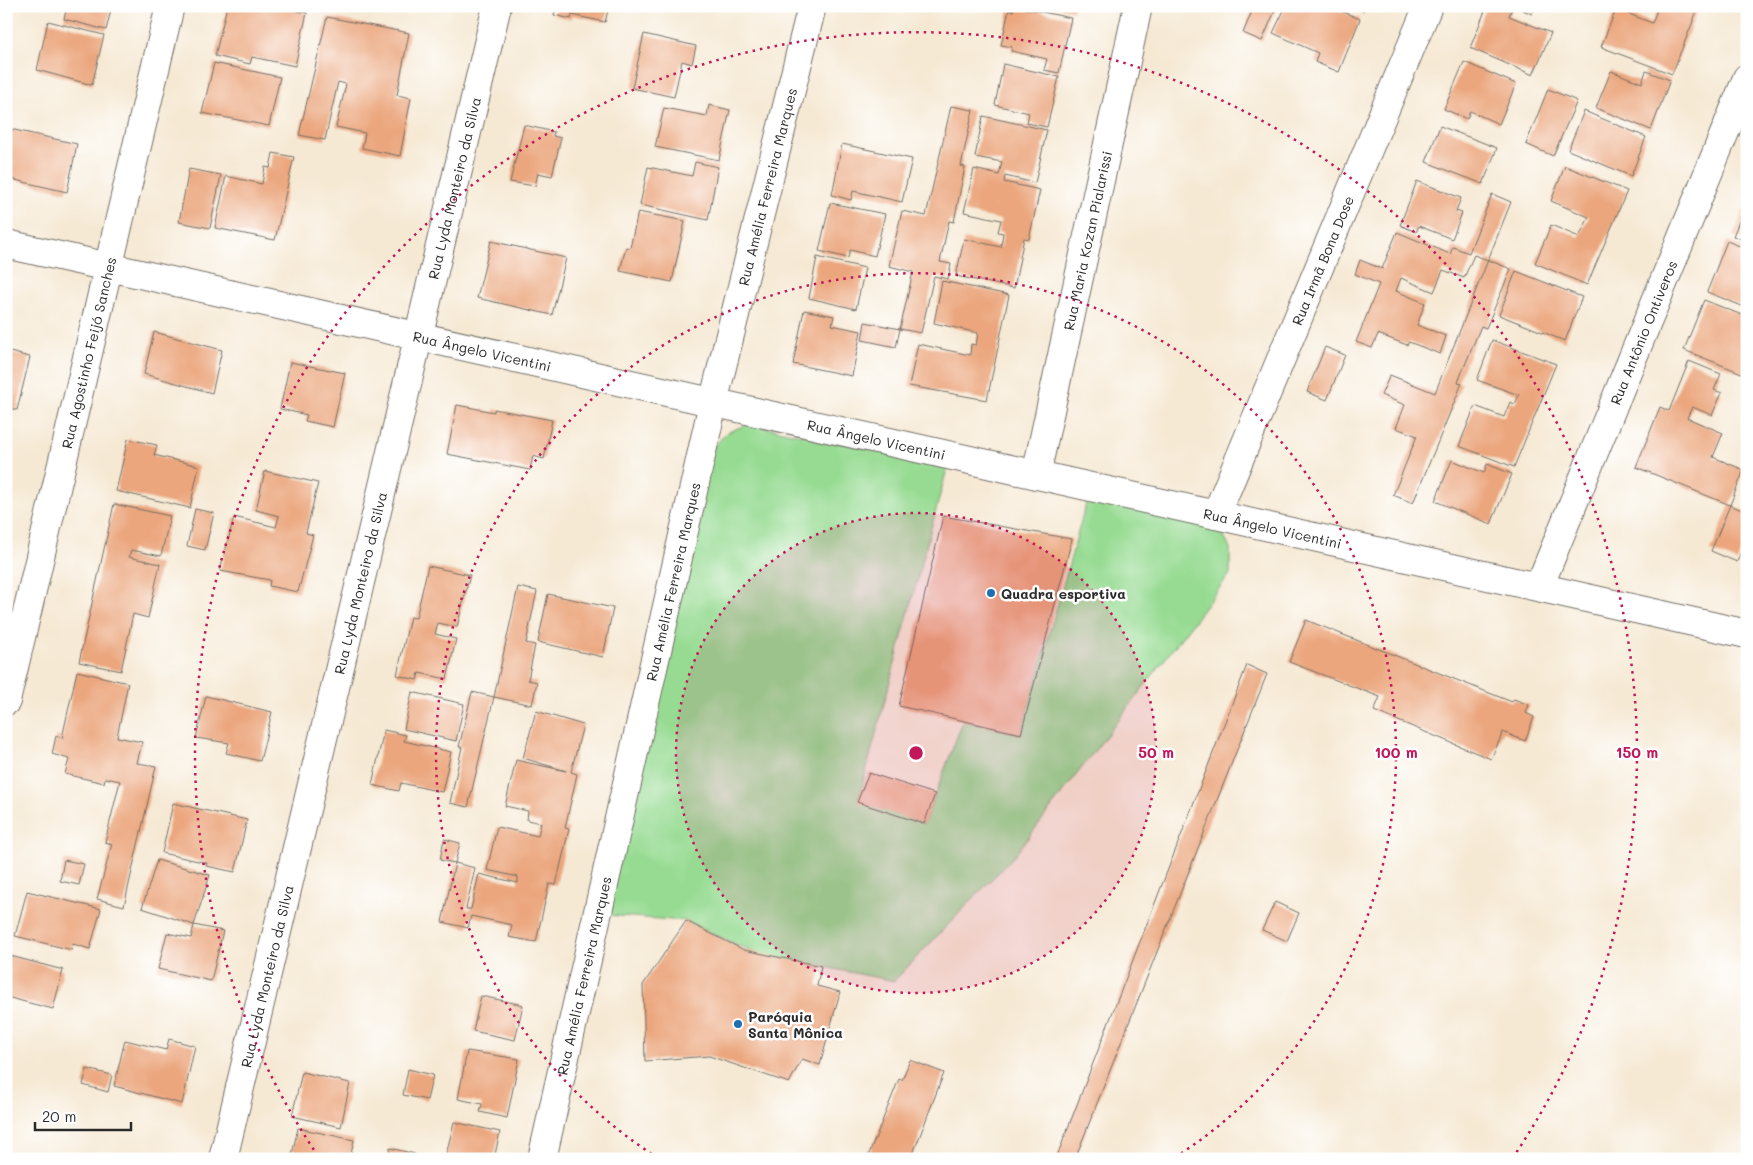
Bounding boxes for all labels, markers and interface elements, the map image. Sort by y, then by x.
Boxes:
street label: Rua Amélia Ferreira Marques [733,86,801,288]
street label: Rua Lyda Monteiro da Silva [423,95,485,281]
street label: Rua Maria Kozan Pialarissi [1058,149,1116,332]
street label: Rua Irmã Bona Dose [1287,192,1358,328]
street label: Rua Agostinho Feijó Sanches [56,255,120,450]
street label: Rua Antônio Ontiveros [1605,257,1681,407]
street label: Rua Ângelo Vicentini [411,326,553,375]
street label: Rua Ângelo Vicentini [806,414,947,464]
street label: Rua Amélia Ferreira Marques [641,480,704,683]
street label: Rua Lyda Monteiro da Silva [329,490,391,676]
street label: Rua Ângelo Vicentini [1202,503,1343,552]
place label: Quadra esportiva [1001,584,1126,603]
marker: Quadra esportiva [985,587,997,599]
text: 50 m [1138,742,1174,762]
text: 100 m [1374,742,1418,762]
text: 150 m [1616,742,1658,762]
centre of rings [907,744,925,762]
street label: Rua Amélia Ferreira Marques [552,874,615,1077]
street label: Rua Lyda Monteiro da Silva [236,883,297,1069]
place label: Paróquia Santa Mônica [748,1007,843,1042]
marker: Paróquia Santa Mônica [732,1018,744,1030]
scale bar [35,1100,131,1132]
text: 20 m [42,1106,76,1126]

